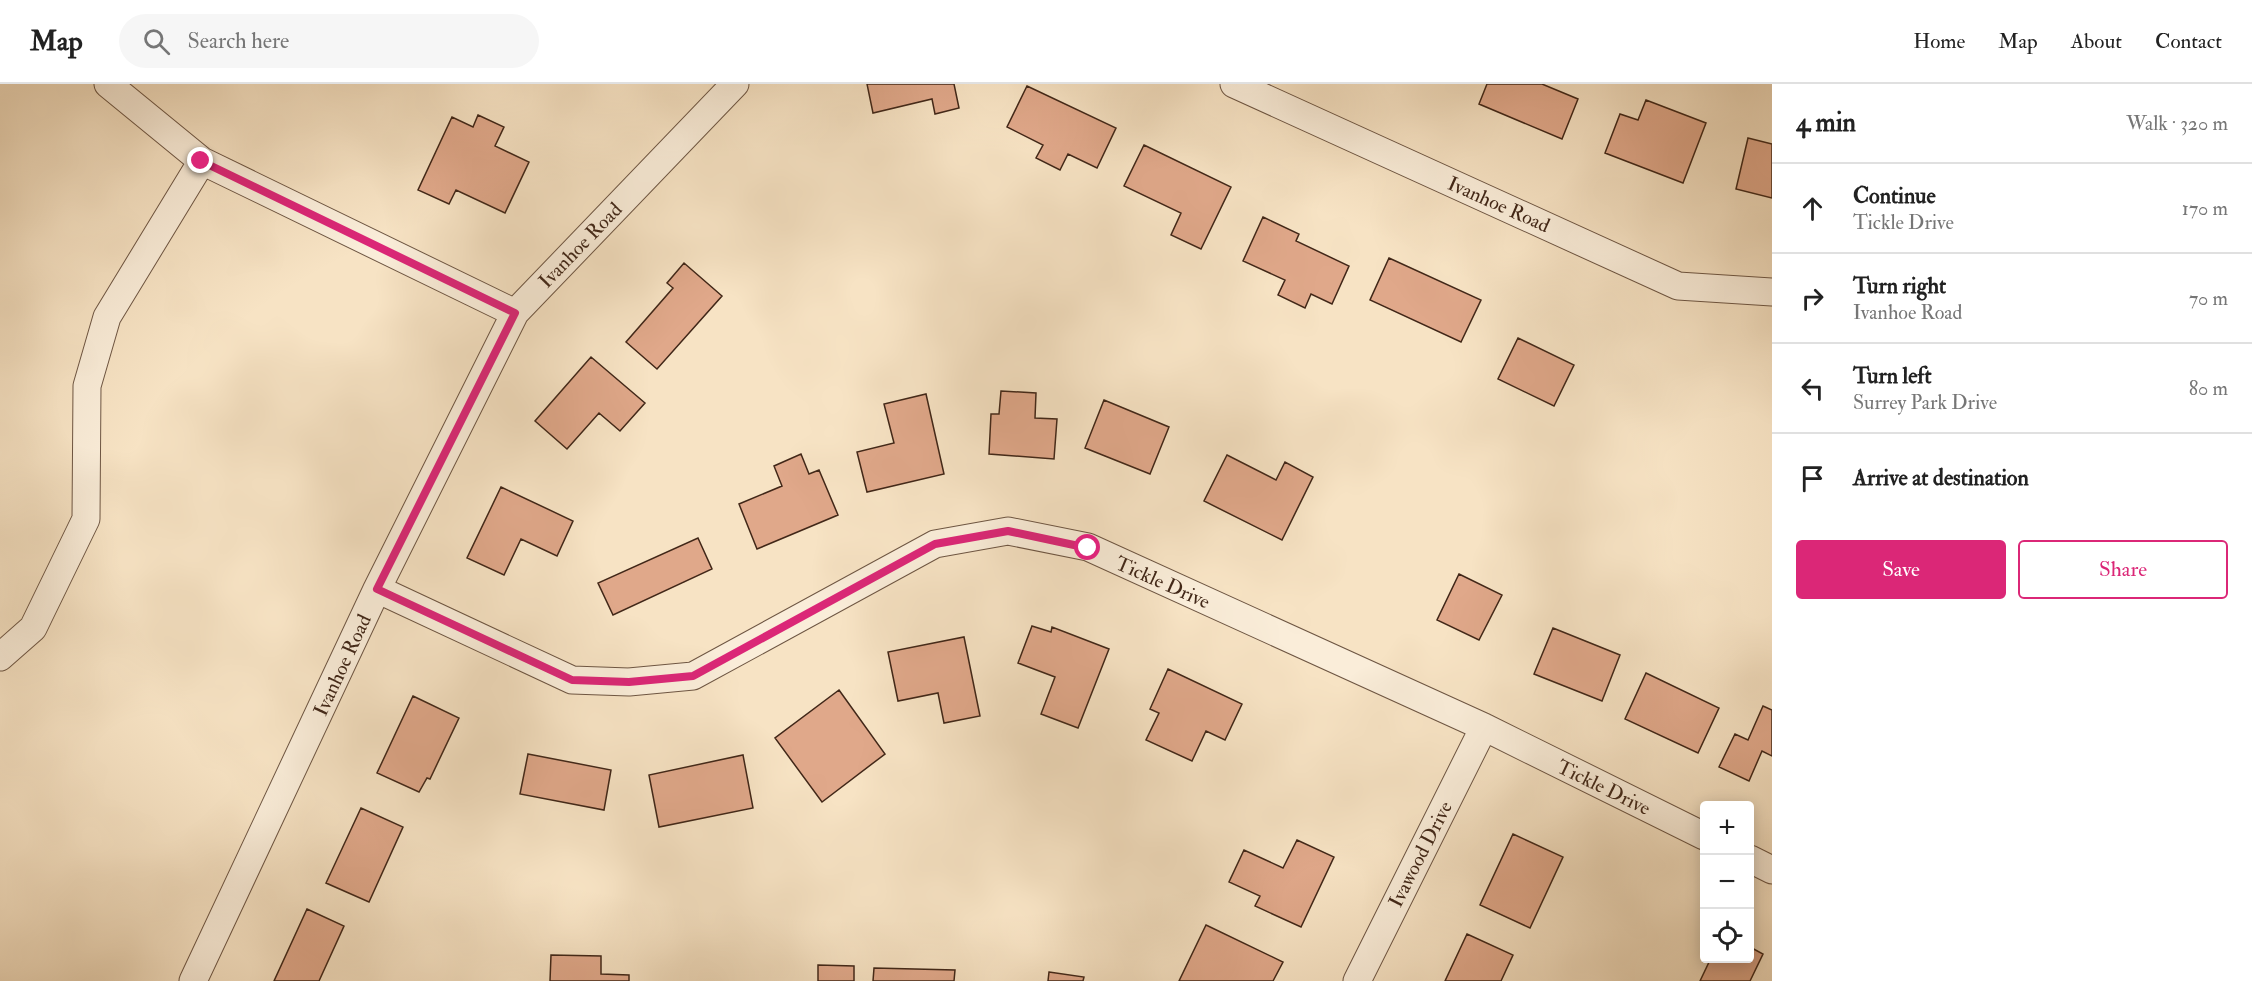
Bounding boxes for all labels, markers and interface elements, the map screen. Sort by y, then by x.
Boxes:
search box [119,14,539,68]
text: Map [30,24,83,59]
icon: search [140,25,173,58]
text: Search here [188,27,289,55]
text: Home [1913,28,1965,55]
text: Map [1998,28,2038,55]
text: About [2071,28,2122,55]
text: Contact [2155,28,2222,55]
text: 4 min [1796,107,1856,139]
text: Walk · 320 m [2126,111,2228,136]
route end [187,147,213,173]
street label: Ivanhoe Road [1444,171,1554,238]
text: Continue [1853,182,1936,210]
icon: ahead [1796,192,1829,225]
text: 170 m [2182,196,2228,221]
street label: Ivanhoe Road [533,197,627,293]
text: Tickle Drive [1853,210,1954,235]
text: Turn right [1853,272,1946,300]
icon: right [1796,282,1829,315]
text: 70 m [2189,286,2228,311]
text: Ivanhoe Road [1853,300,1962,325]
text: Turn left [1853,362,1932,390]
icon: left [1796,372,1829,405]
text: 80 m [2189,376,2228,401]
text: Surrey Park Drive [1853,390,1997,415]
icon: arrive [1796,462,1829,495]
text: Arrive at destination [1853,464,2029,492]
route start [1074,534,1100,560]
button: Save [1796,540,2006,599]
button: Share [2018,540,2228,599]
street label: Tickle Drive [1112,551,1214,614]
street label: Ivanhoe Road [308,610,377,720]
street label: Tickle Drive [1553,754,1655,821]
street label: Ivawood Drive [1383,797,1458,911]
map controls [1700,801,1754,963]
button: + [1700,801,1754,855]
button: − [1700,855,1754,909]
button: locate [1700,909,1754,963]

